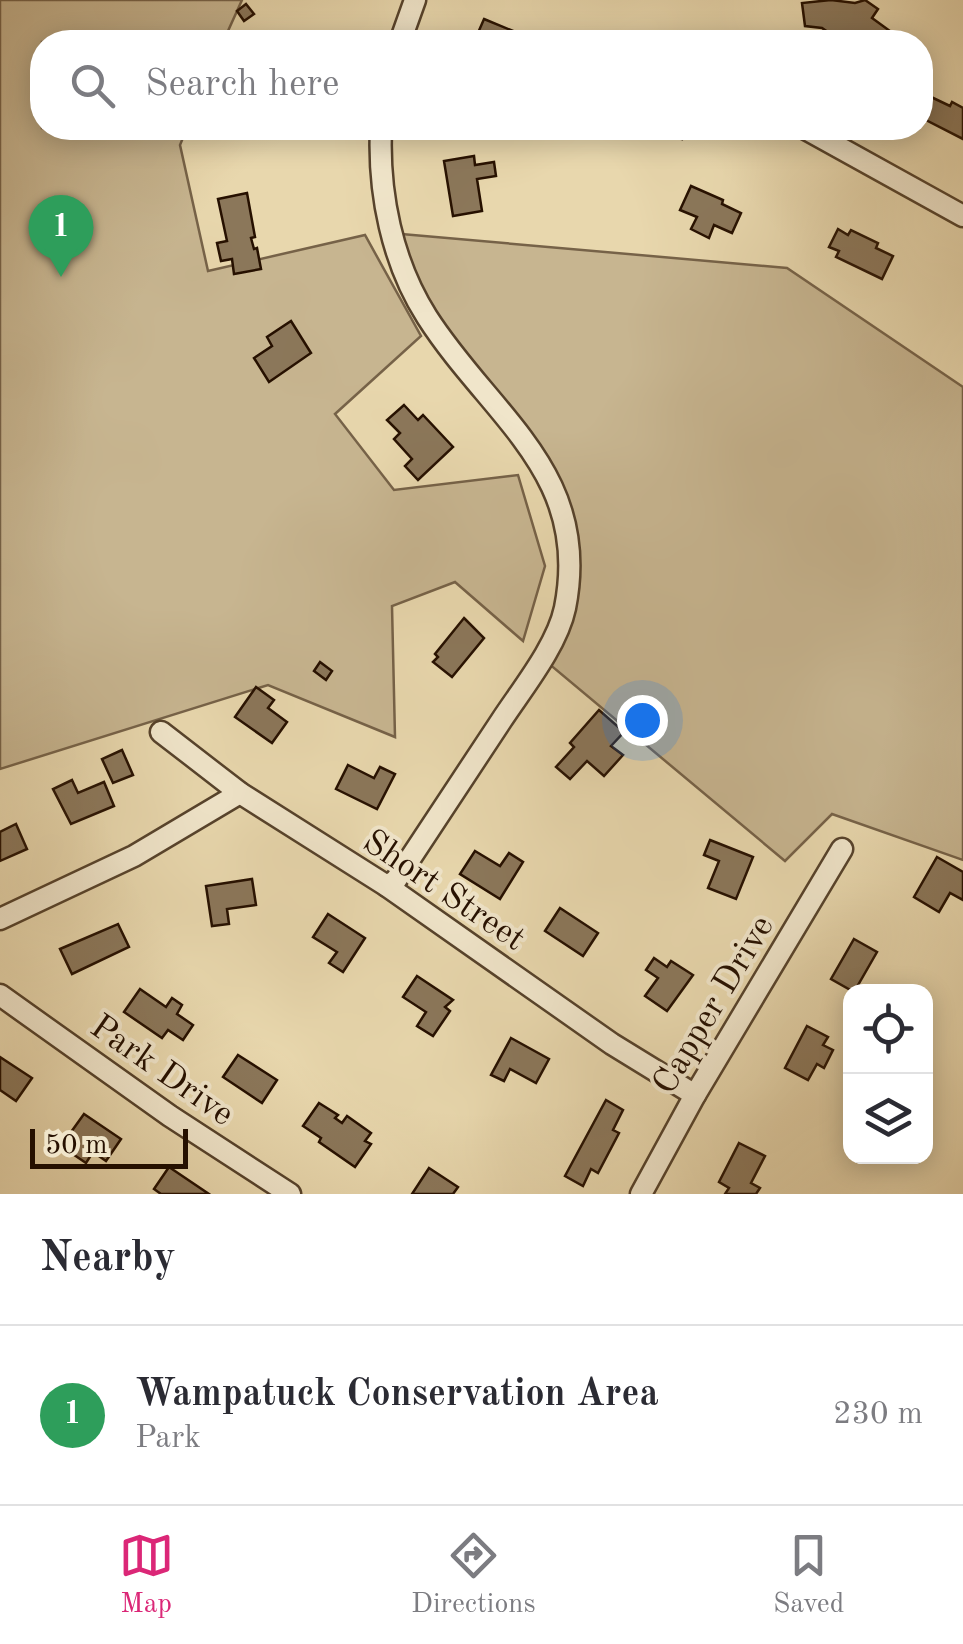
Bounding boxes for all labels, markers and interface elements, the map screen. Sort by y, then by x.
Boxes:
search box [30,30,933,140]
icon: search [65,58,120,113]
text: Search here [145,66,340,104]
pin: 1 [28,194,94,277]
your location [617,695,668,746]
street label: Short Street [356,824,531,958]
street label: Capper Drive [647,910,781,1101]
map controls [843,984,933,1164]
button: locate [843,984,933,1074]
street label: Park Drive [84,1009,240,1133]
button: layers [843,1074,933,1164]
scale bar [30,1124,188,1168]
text: 50 m [45,1132,108,1160]
text: Nearby [40,1238,176,1280]
text: Wampatuck Conservation Area [135,1376,659,1414]
text: 1 [63,1399,82,1431]
text: 230 m [833,1399,923,1431]
text: Park [135,1423,201,1455]
tab: Map [119,1528,174,1623]
tab: Directions [411,1528,536,1623]
tab: Saved [773,1528,844,1623]

